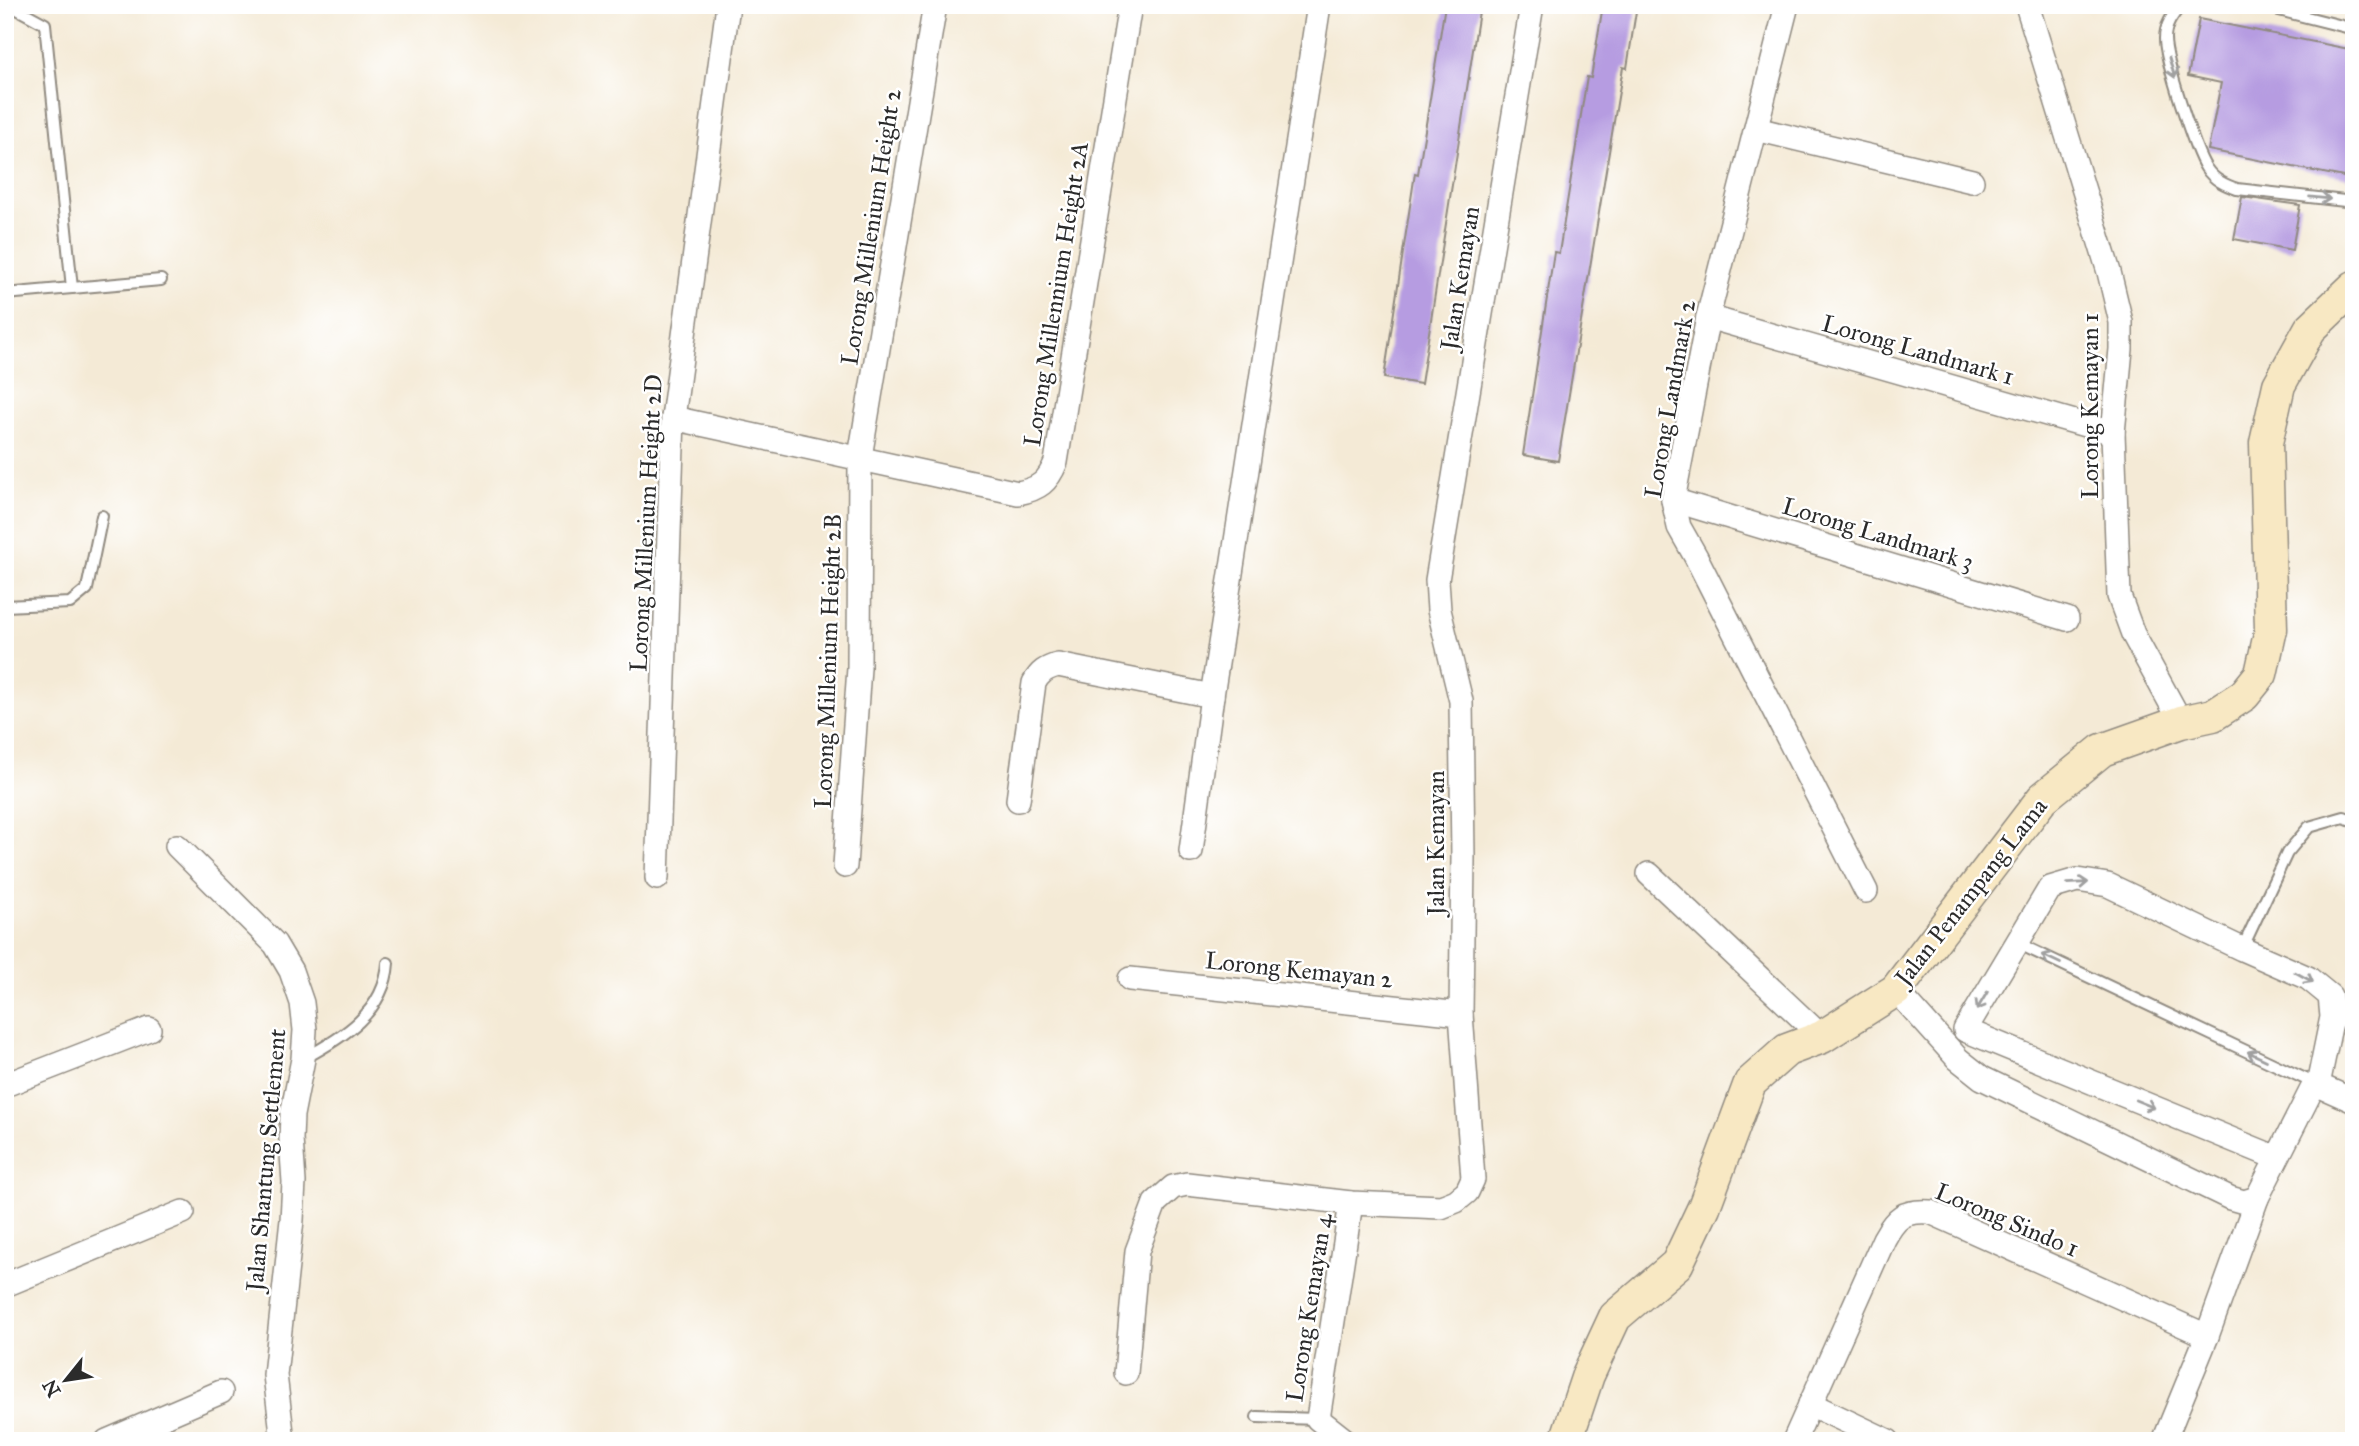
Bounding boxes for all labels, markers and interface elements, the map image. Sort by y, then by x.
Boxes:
one-way arrow [2166,57,2179,79]
street label: Lorong Millenium Height 2 [834,87,908,367]
street label: Lorong Millennium Height 2A [1017,139,1095,449]
one-way arrow [2308,191,2331,204]
street label: Jalan Kemayan [1433,204,1486,355]
street label: Lorong Landmark 2 [1638,297,1702,500]
street label: Lorong Landmark 1 [1819,308,2017,392]
street label: Lorong Kemayan 1 [2075,313,2105,499]
street label: Lorong Millenium Height 2D [623,373,669,673]
street label: Lorong Landmark 3 [1779,491,1977,577]
street label: Lorong Millenium Height 2B [808,513,848,809]
street label: Jalan Kemayan [1421,770,1451,919]
street label: Jalan Penampang Lama [1886,791,2054,994]
one-way arrow [2066,876,2089,889]
street label: Lorong Kemayan 2 [1204,945,1394,995]
one-way arrow [2041,951,2062,965]
one-way arrow [2293,971,2314,984]
one-way arrow [1975,991,1989,1011]
street label: Jalan Shantung Settlement [239,1027,292,1296]
one-way arrow [2246,1048,2267,1061]
one-way arrow [2133,1098,2155,1111]
street label: Lorong Sindo 1 [1931,1176,2083,1264]
street label: Lorong Kemayan 4 [1279,1211,1339,1404]
north arrow [32,1344,102,1414]
text: N [38,1376,66,1401]

